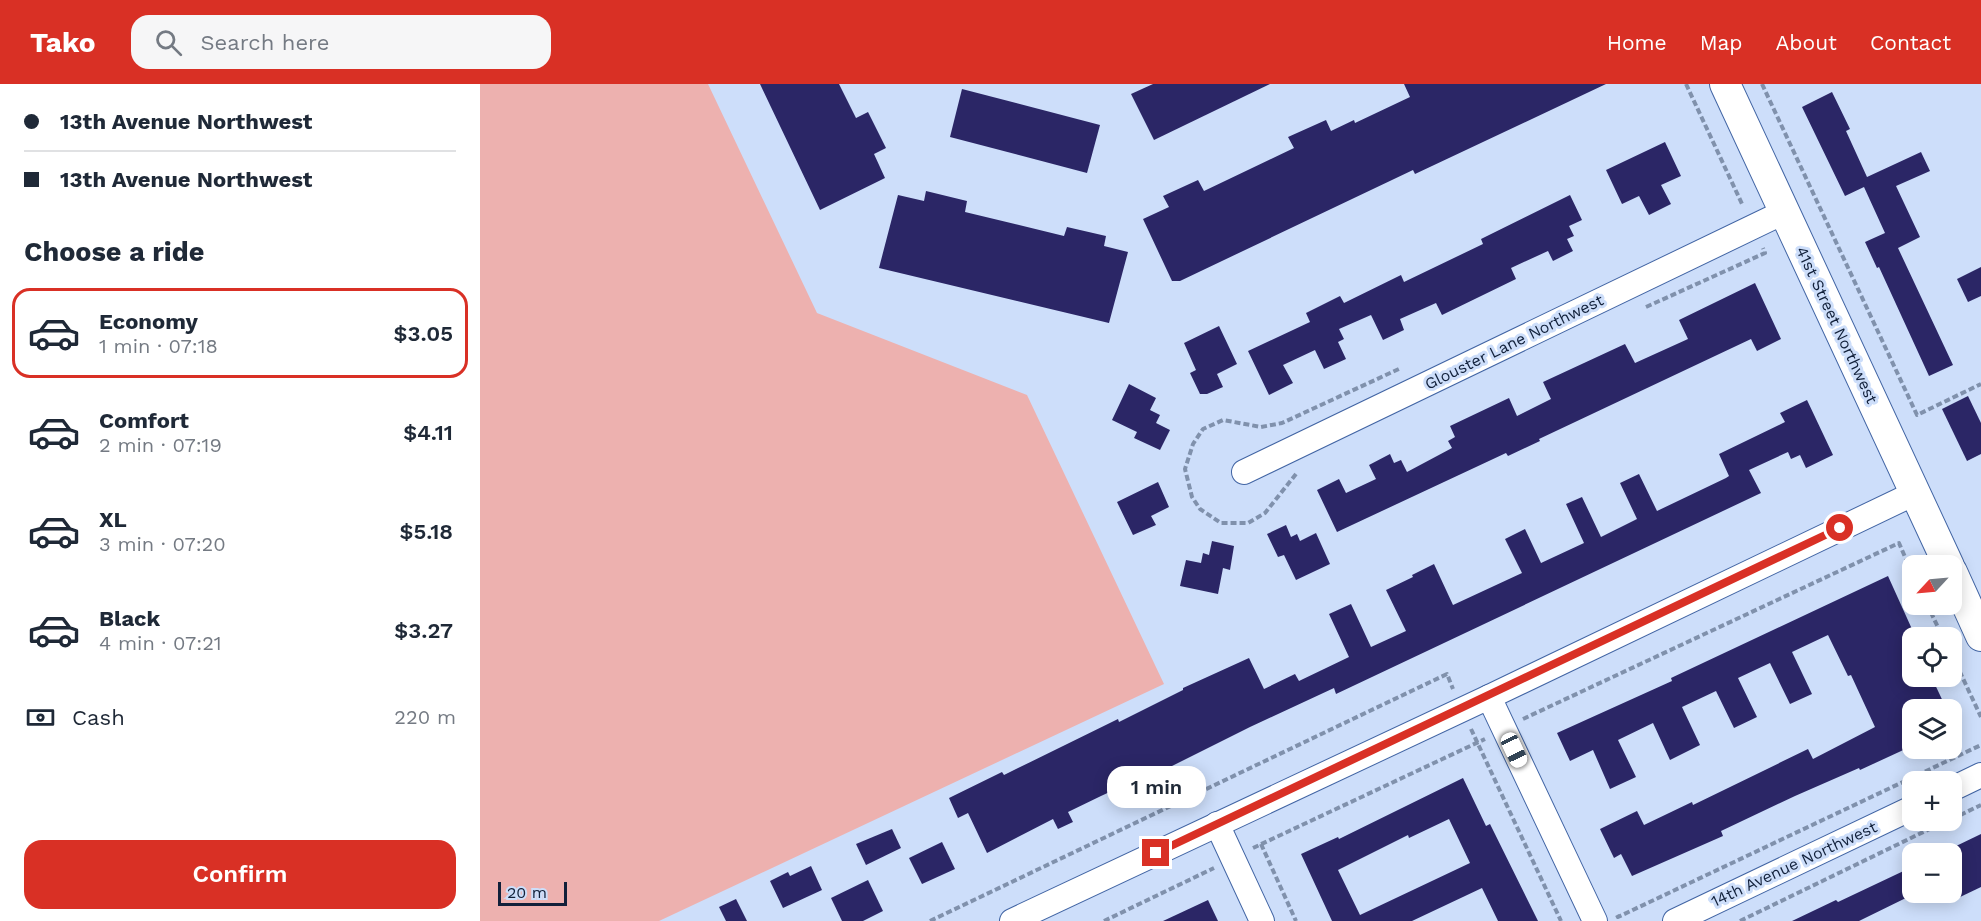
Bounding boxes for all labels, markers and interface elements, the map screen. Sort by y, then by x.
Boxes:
search box [131,15,551,69]
text: Tako [30,26,95,59]
icon: search [152,26,185,59]
text: Search here [200,30,329,55]
text: Home [1607,30,1667,55]
text: Map [1700,30,1743,55]
text: About [1776,30,1837,55]
text: Contact [1870,30,1951,55]
text: 13th Avenue Northwest [60,109,312,134]
text: 13th Avenue Northwest [60,167,312,192]
text: Choose a ride [24,236,204,268]
street label: 41st Street Northwest [1792,243,1882,407]
street label: Glouster Lane Northwest [1422,290,1607,394]
icon: car [27,306,81,360]
text: Economy [99,309,198,334]
text: $3.05 [394,321,453,346]
text: 1 min · 07:18 [99,334,218,358]
icon: car [27,405,81,459]
text: Comfort [99,408,189,433]
text: $4.11 [403,420,453,445]
text: 2 min · 07:19 [99,433,222,457]
icon: car [27,504,81,558]
text: XL [99,507,127,532]
route start [1826,514,1853,541]
text: $5.18 [400,519,453,544]
text: 3 min · 07:20 [99,532,226,556]
north arrow [1902,555,1962,615]
map controls [1902,555,1962,903]
icon: car [27,603,81,657]
text: Black [99,606,160,631]
text: $3.27 [394,618,453,643]
button: locate [1902,627,1962,687]
text: 4 min · 07:21 [99,631,222,655]
button: layers [1902,699,1962,759]
icon: cash [24,701,57,734]
text: Cash [72,705,125,730]
text: 220 m [394,705,456,729]
car [1498,730,1530,770]
callout: 1 min [1106,766,1206,808]
button: + [1902,771,1962,831]
text: 1 min [1131,775,1182,799]
street label: 14th Avenue Northwest [1708,817,1880,911]
route end [1142,839,1169,866]
button: Confirm [24,840,456,909]
button: − [1902,843,1962,903]
scale bar [498,879,567,906]
text: 20 m [507,883,547,902]

